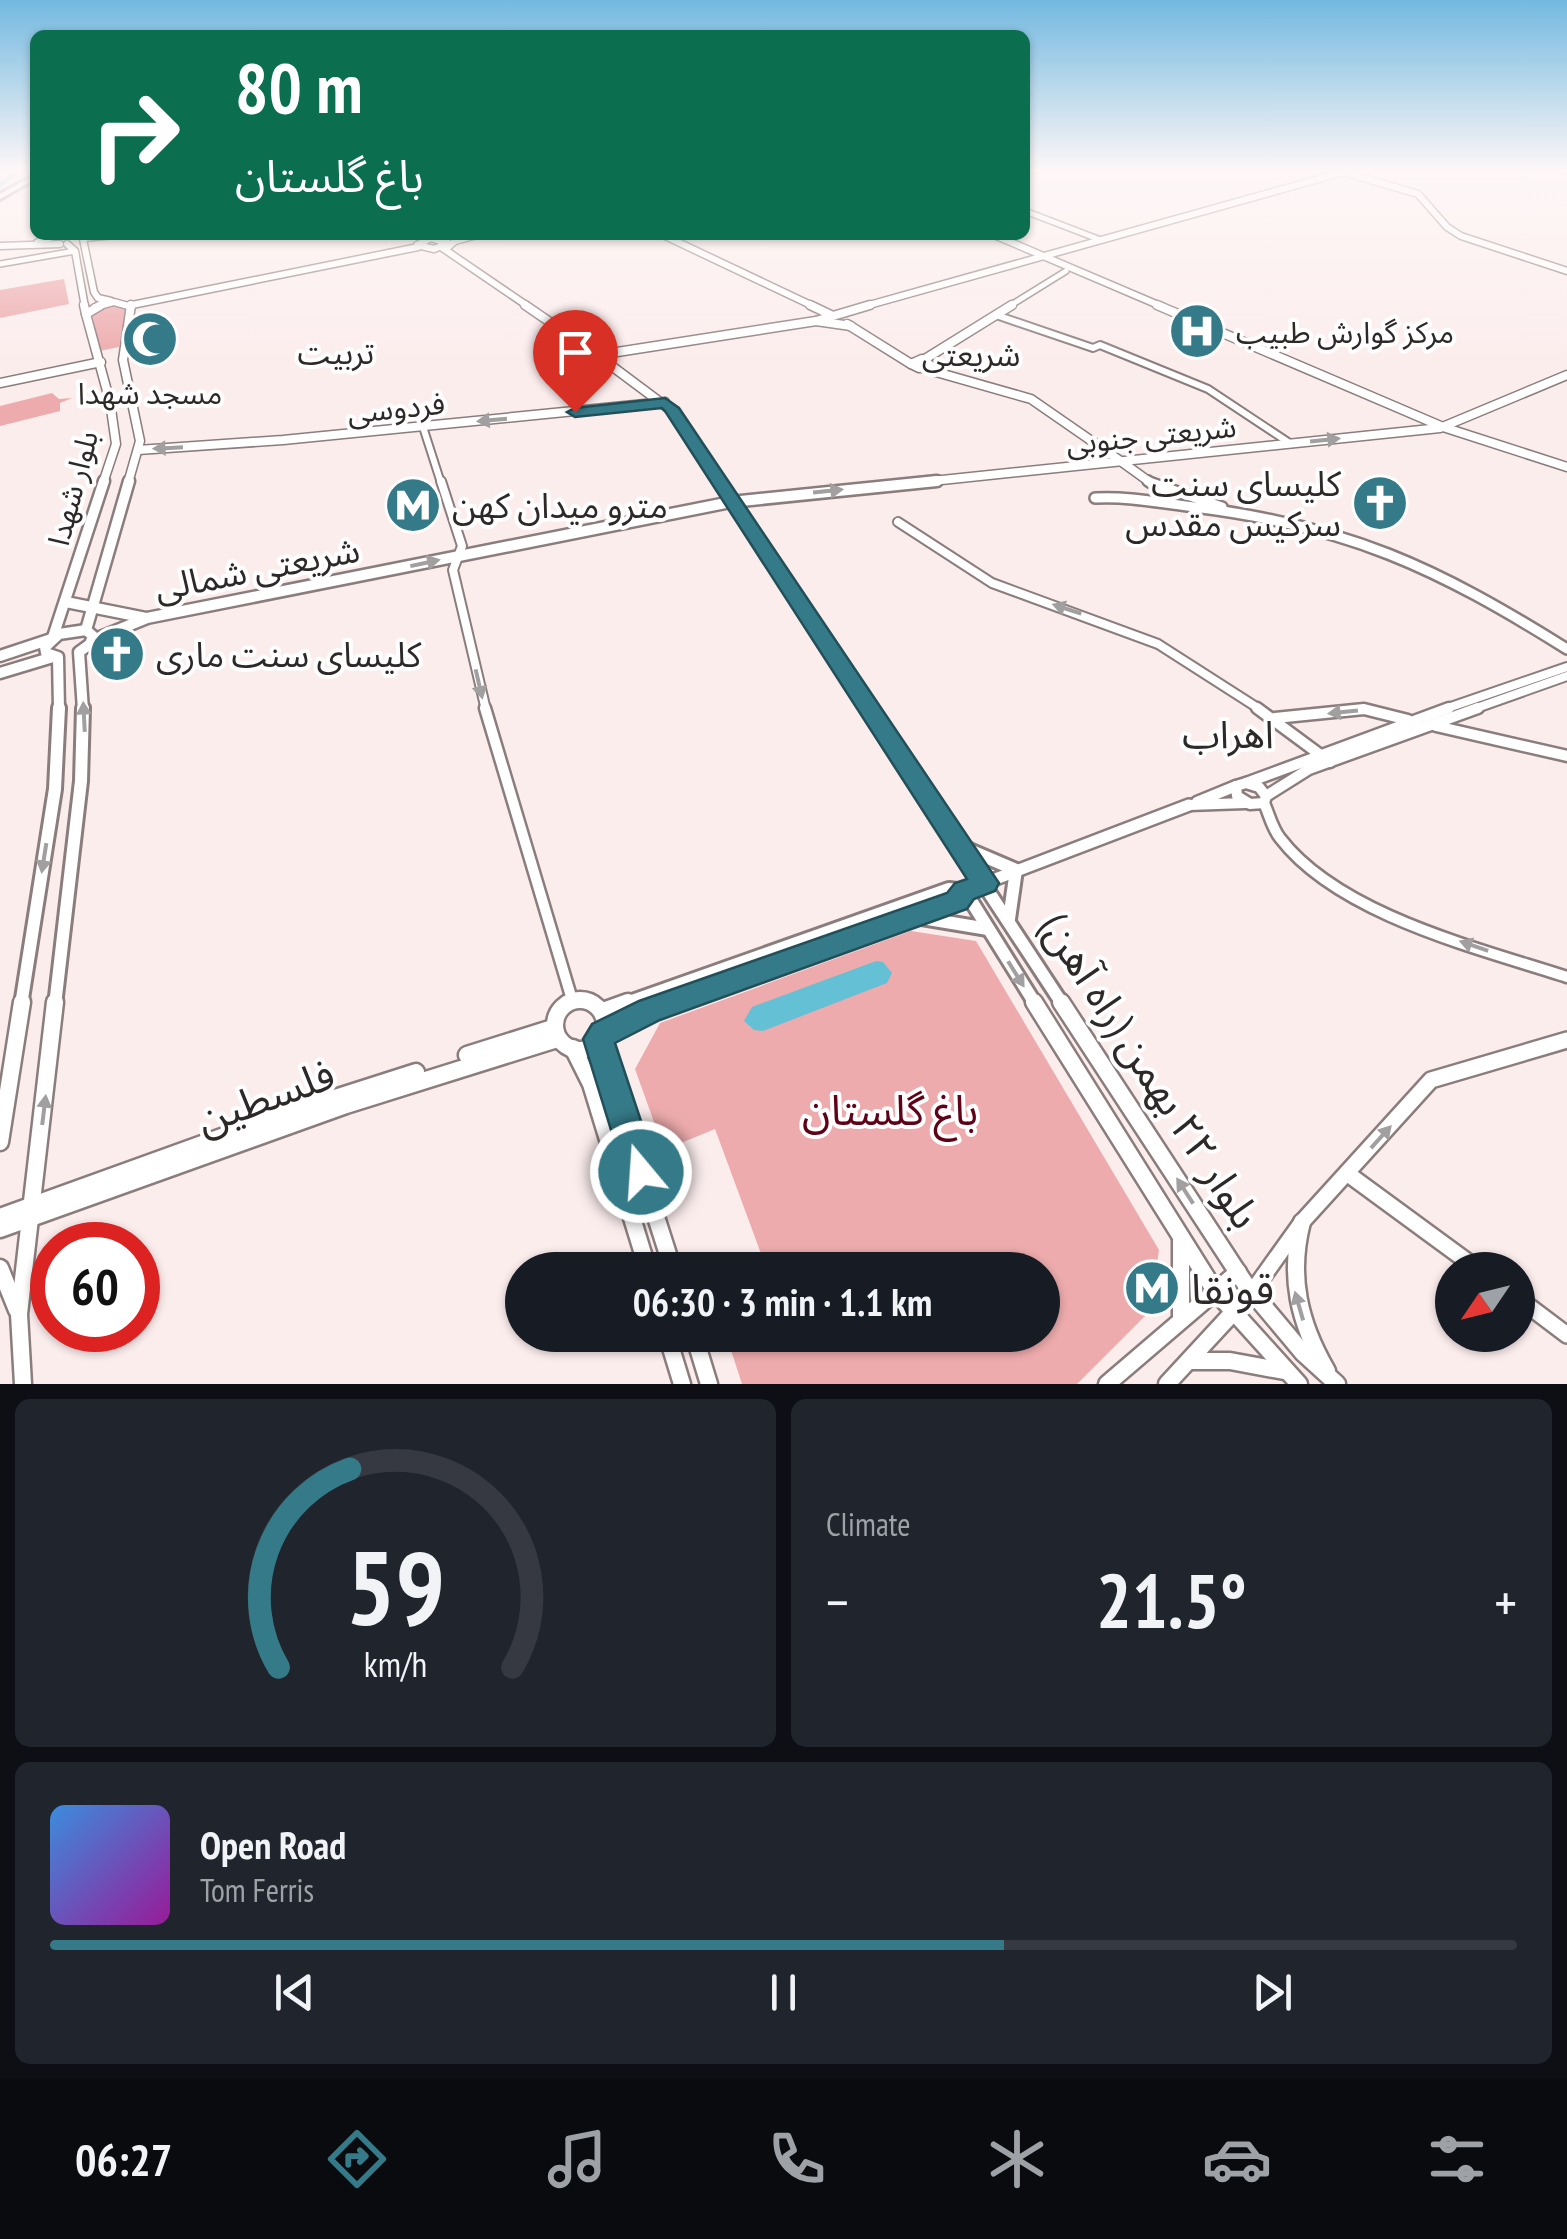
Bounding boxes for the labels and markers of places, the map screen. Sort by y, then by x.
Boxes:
hospital icon: مرکز گوارش طبیب [1167,301,1227,361]
mosque icon: مسجد شهدا [120,309,180,369]
pin [533,310,618,413]
place label: مرکز گوارش طبیب [1236,312,1454,351]
place label: مسجد شهدا [78,373,222,412]
place label: کلیسای سنت سرکیس مقدس [1125,460,1342,546]
church icon: کلیسای سنت سرکیس مقدس [1350,473,1410,533]
metro station icon: مترو میدان کهن [383,475,443,535]
place label: مترو میدان کهن [452,482,668,528]
church icon: کلیسای سنت ماری [87,624,147,684]
place label: کلیسای سنت ماری [156,631,422,677]
metro station icon: قونقا [1122,1258,1182,1318]
place label: قونقا [1191,1261,1274,1316]

